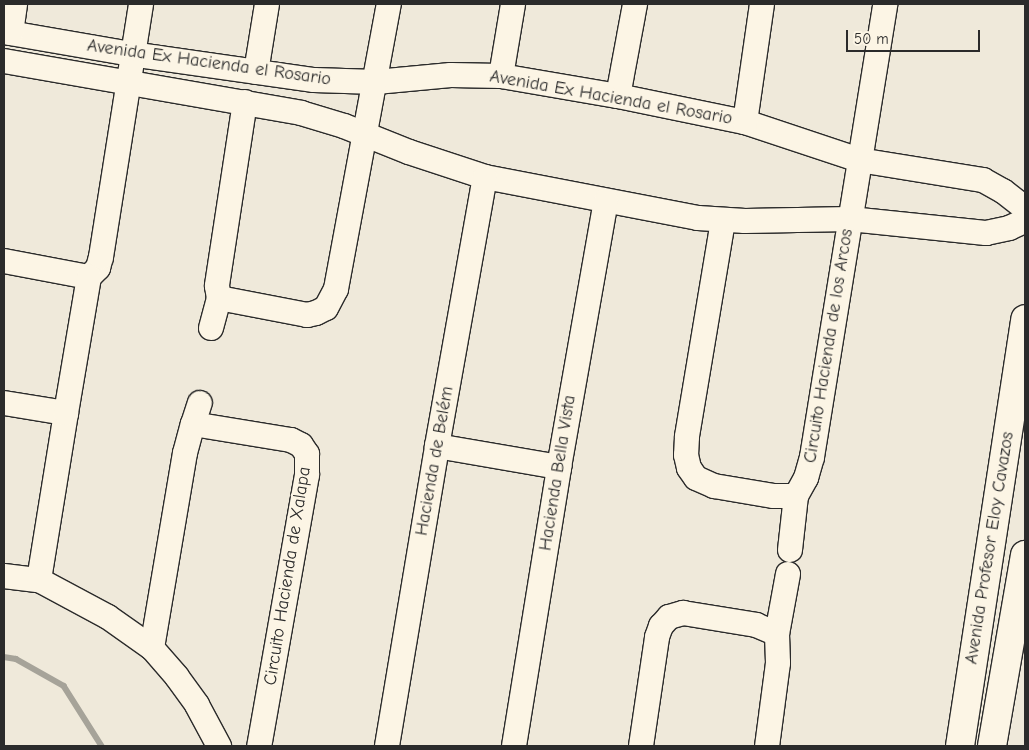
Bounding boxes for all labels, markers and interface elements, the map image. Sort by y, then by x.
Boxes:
scale bar [849,20,983,52]
text: 50 m [854,30,889,48]
street label: Avenida Ex Hacienda el Rosario [86,35,332,91]
street label: Avenida Ex Hacienda el Rosario [488,66,734,130]
street label: Circuito Hacienda de los Arcos [800,227,858,465]
street label: Hacienda de Belém [411,385,459,537]
street label: Hacienda Bella Vista [535,394,581,552]
street label: Avenida Profesor Eloy Cavazos [961,430,1019,666]
street label: Circuito Hacienda de Xalapa [260,465,316,687]

